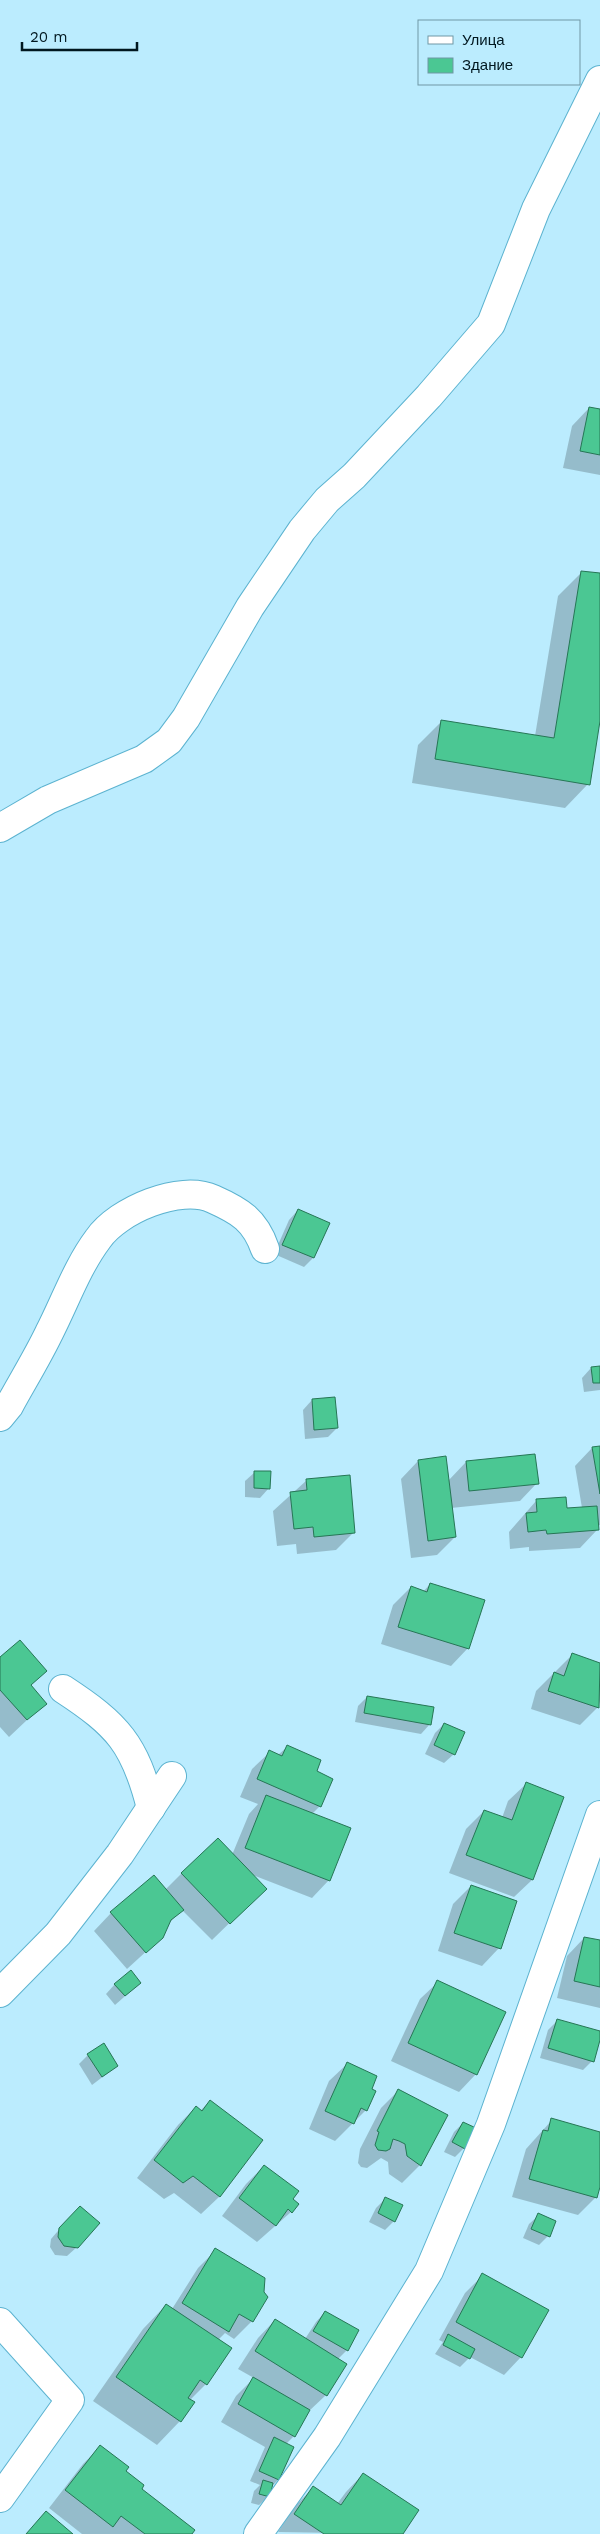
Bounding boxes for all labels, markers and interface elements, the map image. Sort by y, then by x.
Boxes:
scale bar [22,20,138,52]
legend [418,20,580,85]
text: 20 m [30,28,68,46]
text: Улица [462,31,505,49]
text: Здание [462,56,513,74]

